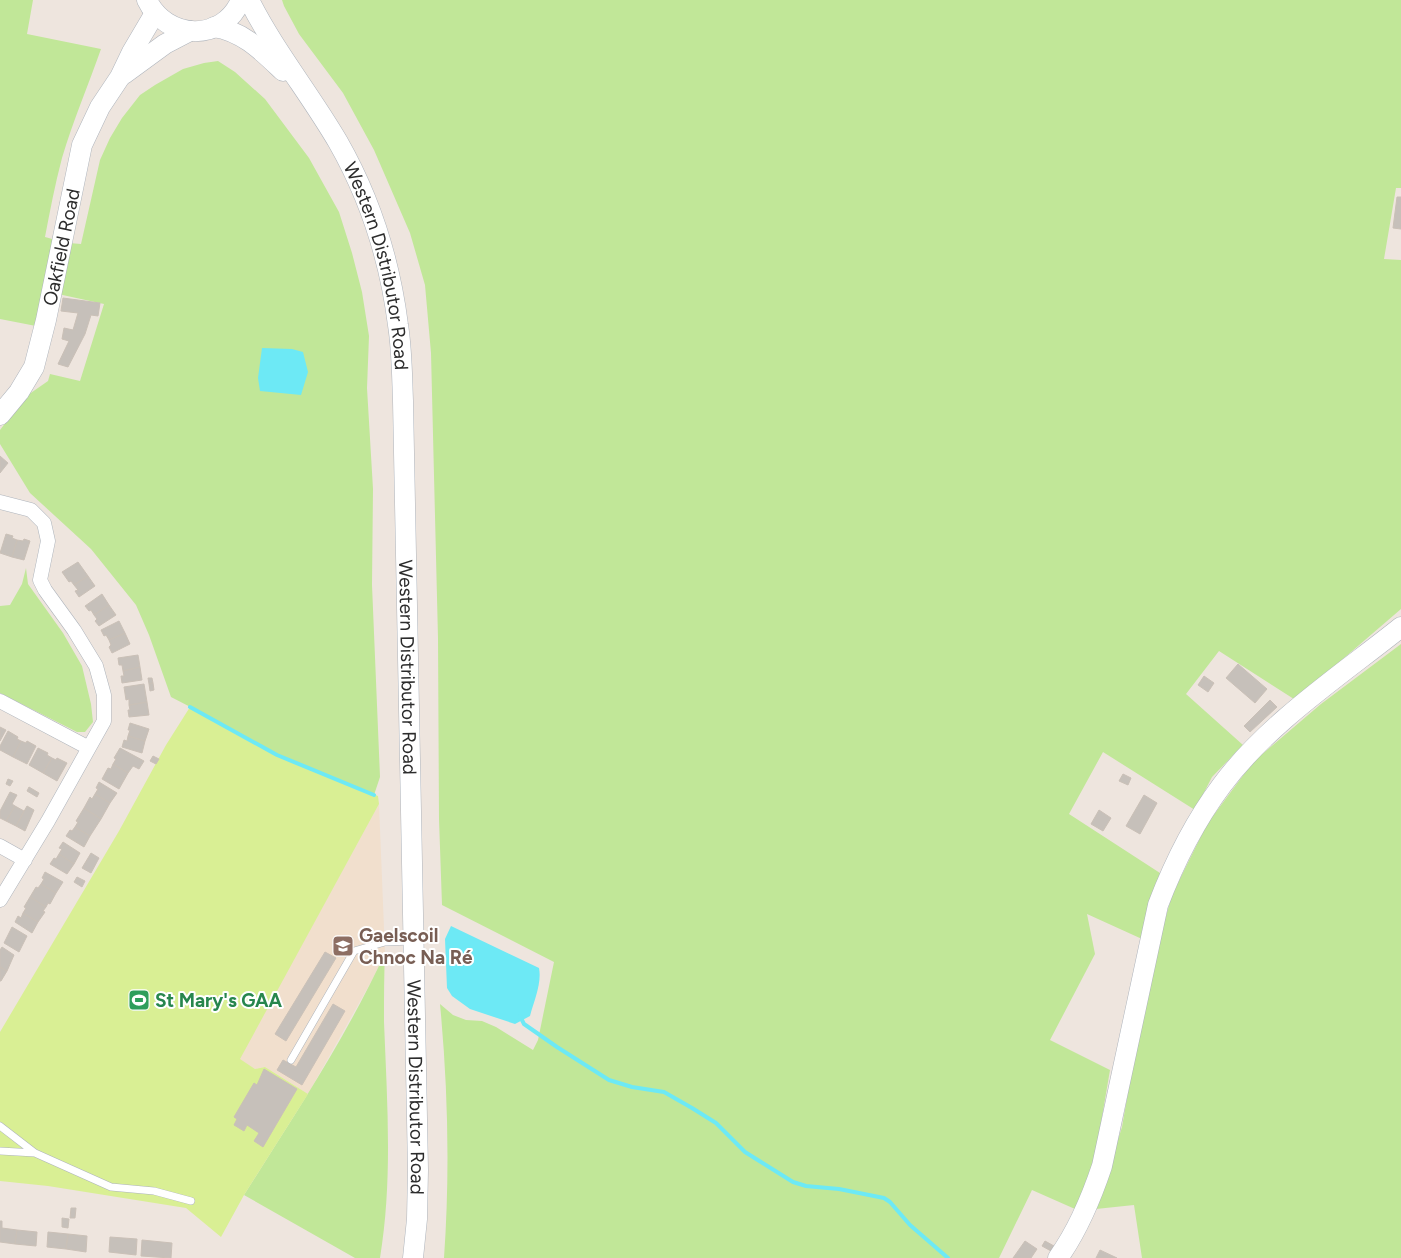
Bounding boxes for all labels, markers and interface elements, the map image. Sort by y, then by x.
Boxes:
street label: Western Distributor Road [338,158,413,371]
street label: Oakfield Road [38,186,85,308]
street label: Western Distributor Road [394,559,421,775]
place label: Gaelscoil Chnoc Na Ré [359,924,473,969]
school or university icon: Gaelscoil Chnoc Na Ré [331,934,355,958]
street label: Western Distributor Road [402,979,429,1195]
sports icon: St Mary's GAA [127,988,151,1012]
place label: St Mary's GAA [155,989,283,1012]

